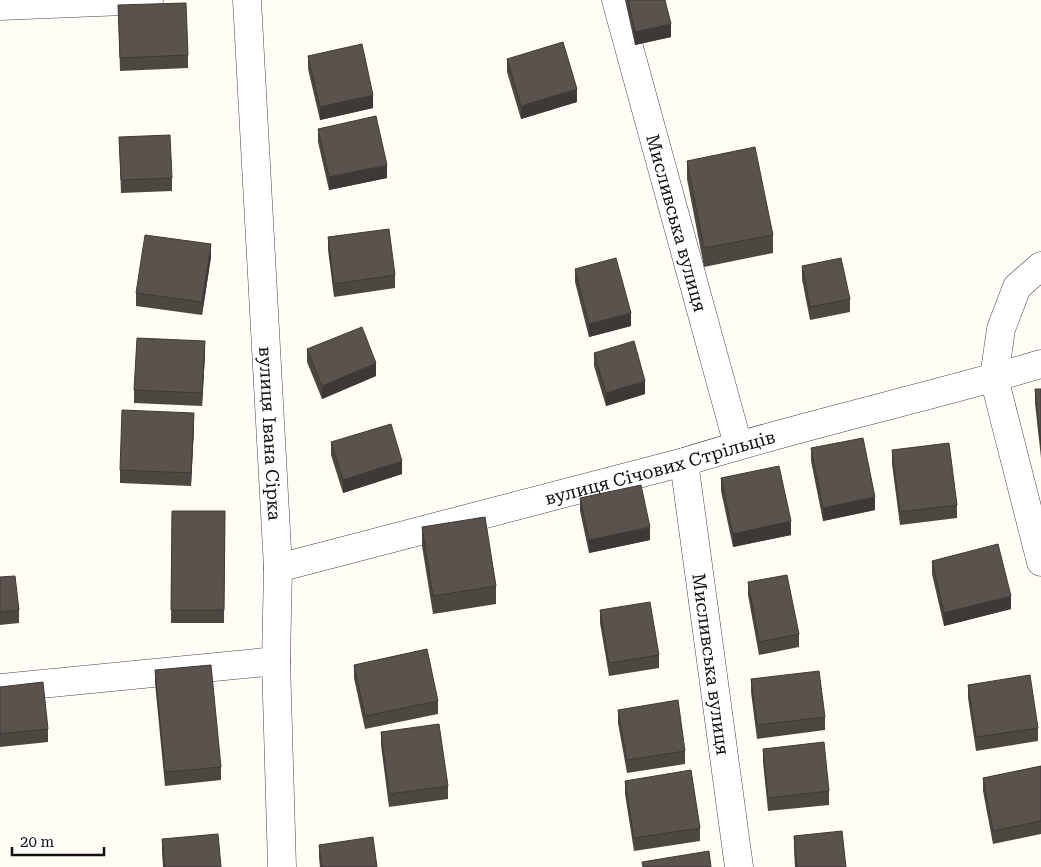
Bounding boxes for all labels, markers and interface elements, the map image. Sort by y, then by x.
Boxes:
street label: Мисливська вулиця [643,132,711,314]
street label: вулиця Івана Сірка [255,346,286,521]
street label: вулиця Січових Стрільців [542,425,777,508]
street label: Мисливська вулиця [689,572,734,756]
scale bar [12,824,105,856]
text: 20 m [20,833,55,851]

